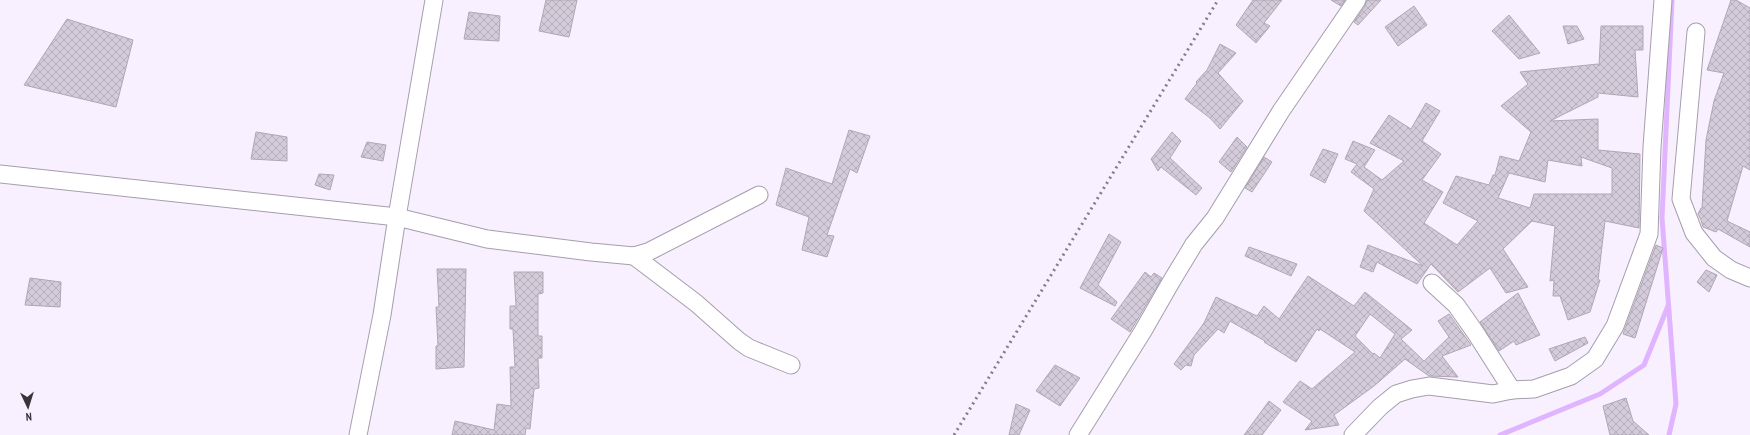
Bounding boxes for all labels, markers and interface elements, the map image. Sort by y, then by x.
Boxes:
north arrow [8,387,48,427]
text: N [25,410,32,424]

